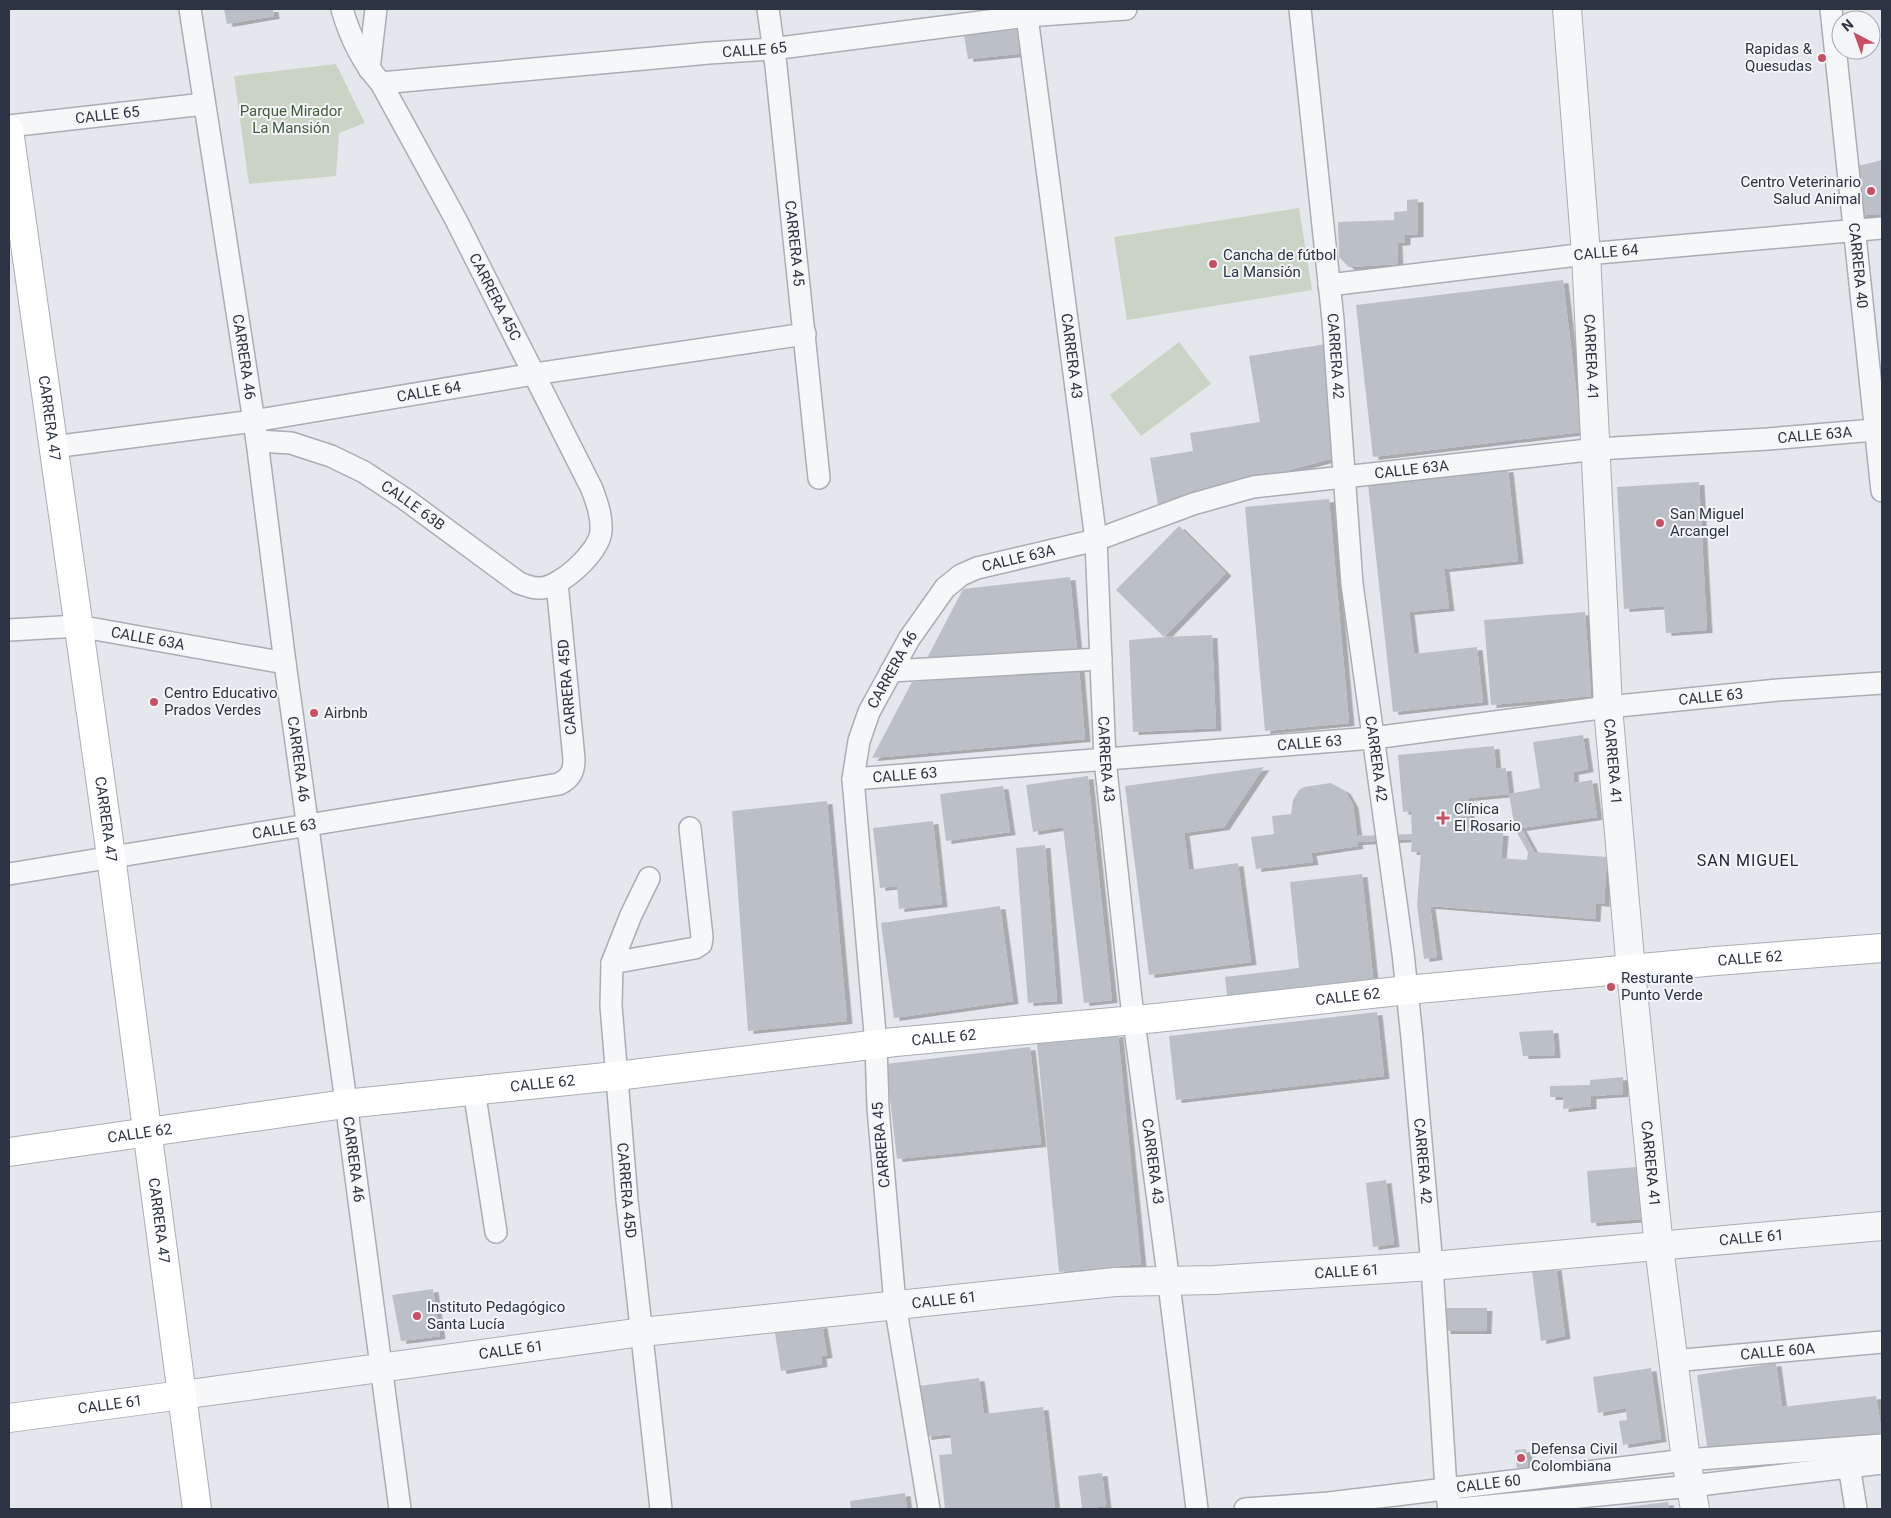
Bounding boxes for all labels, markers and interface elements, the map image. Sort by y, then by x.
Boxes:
north arrow [1831,10,1881,60]
text: N [1838,16,1856,34]
street label: CALLE 65 [722,38,788,61]
place label: Rapidas & Quesudas [1745,40,1813,75]
marker: Rapidas & Quesudas [1816,52,1828,64]
street label: CALLE 65 [74,102,141,127]
park label: Parque Mirador La Mansión [240,102,342,137]
place label: Centro Veterinario Salud Animal [1740,173,1861,208]
marker: Centro Veterinario Salud Animal [1865,185,1877,197]
street label: CARRERA 45 [781,200,808,287]
street label: CARRERA 40 [1845,222,1872,309]
street label: CALLE 64 [1573,240,1640,264]
place label: Cancha de fútbol La Mansión [1223,246,1336,281]
street label: CARRERA 45C [465,250,525,344]
marker: Cancha de fútbol La Mansión [1207,258,1219,270]
street label: CARRERA 43 [1057,312,1086,400]
street label: CARRERA 42 [1323,312,1348,400]
street label: CARRERA 46 [228,313,259,401]
street label: CARRERA 41 [1580,314,1602,401]
street label: CARRERA 47 [35,374,64,462]
street label: CALLE 64 [395,377,463,406]
street label: CALLE 63A [1777,423,1853,447]
street label: CALLE 63A [1373,456,1450,483]
street label: CALLE 63B [377,477,448,534]
place label: San Miguel Arcangel [1670,505,1744,540]
marker: San Miguel Arcangel [1654,517,1666,529]
street label: CALLE 63A [980,541,1057,576]
street label: CALLE 63A [109,623,186,654]
street label: CARRERA 46 [864,627,921,712]
street label: CARRERA 45D [554,638,580,736]
place label: Centro Educativo Prados Verdes [164,684,278,719]
street label: CALLE 63 [1678,685,1744,709]
marker: Centro Educativo Prados Verdes [148,696,160,708]
place label: Airbnb [324,704,368,722]
marker: Airbnb [308,707,320,719]
street label: CARRERA 46 [284,715,313,803]
street label: CARRERA 42 [1361,715,1391,803]
street label: CARRERA 43 [1094,716,1119,803]
street label: CARRERA 41 [1600,718,1625,805]
street label: CALLE 63 [1277,731,1343,755]
street label: CALLE 63 [872,763,938,786]
street label: CARRERA 47 [91,775,121,863]
place label: Clínica El Rosario [1454,800,1521,835]
marker: Clínica El Rosario [1436,811,1450,825]
street label: CALLE 63 [251,815,318,843]
district label: SAN MIGUEL [1697,851,1799,870]
street label: CALLE 62 [1717,947,1783,970]
place label: Resturante Punto Verde [1621,969,1703,1004]
marker: Resturante Punto Verde [1605,981,1617,993]
street label: CALLE 62 [1315,984,1381,1009]
street label: CALLE 62 [911,1026,977,1049]
street label: CALLE 62 [509,1071,576,1096]
street label: CARRERA 45 [868,1101,894,1189]
street label: CARRERA 46 [339,1115,368,1203]
street label: CARRERA 43 [1138,1117,1167,1205]
street label: CARRERA 42 [1410,1117,1436,1205]
street label: CALLE 62 [106,1120,173,1147]
street label: CARRERA 41 [1637,1120,1664,1208]
street label: CARRERA 45D [613,1142,640,1239]
street label: CARRERA 47 [144,1177,174,1265]
street label: CALLE 61 [1718,1226,1784,1249]
street label: CALLE 61 [1314,1260,1380,1283]
street label: CALLE 61 [911,1288,977,1312]
place label: Instituto Pedagógico Santa Lucía [427,1298,565,1333]
marker: Instituto Pedagógico Santa Lucía [411,1310,423,1322]
street label: CALLE 61 [478,1337,544,1363]
street label: CALLE 60A [1740,1339,1816,1364]
street label: CALLE 61 [77,1391,143,1418]
place label: Defensa Civil Colombiana [1531,1440,1618,1475]
marker: Defensa Civil Colombiana [1515,1452,1527,1464]
street label: CALLE 60 [1455,1471,1522,1497]

